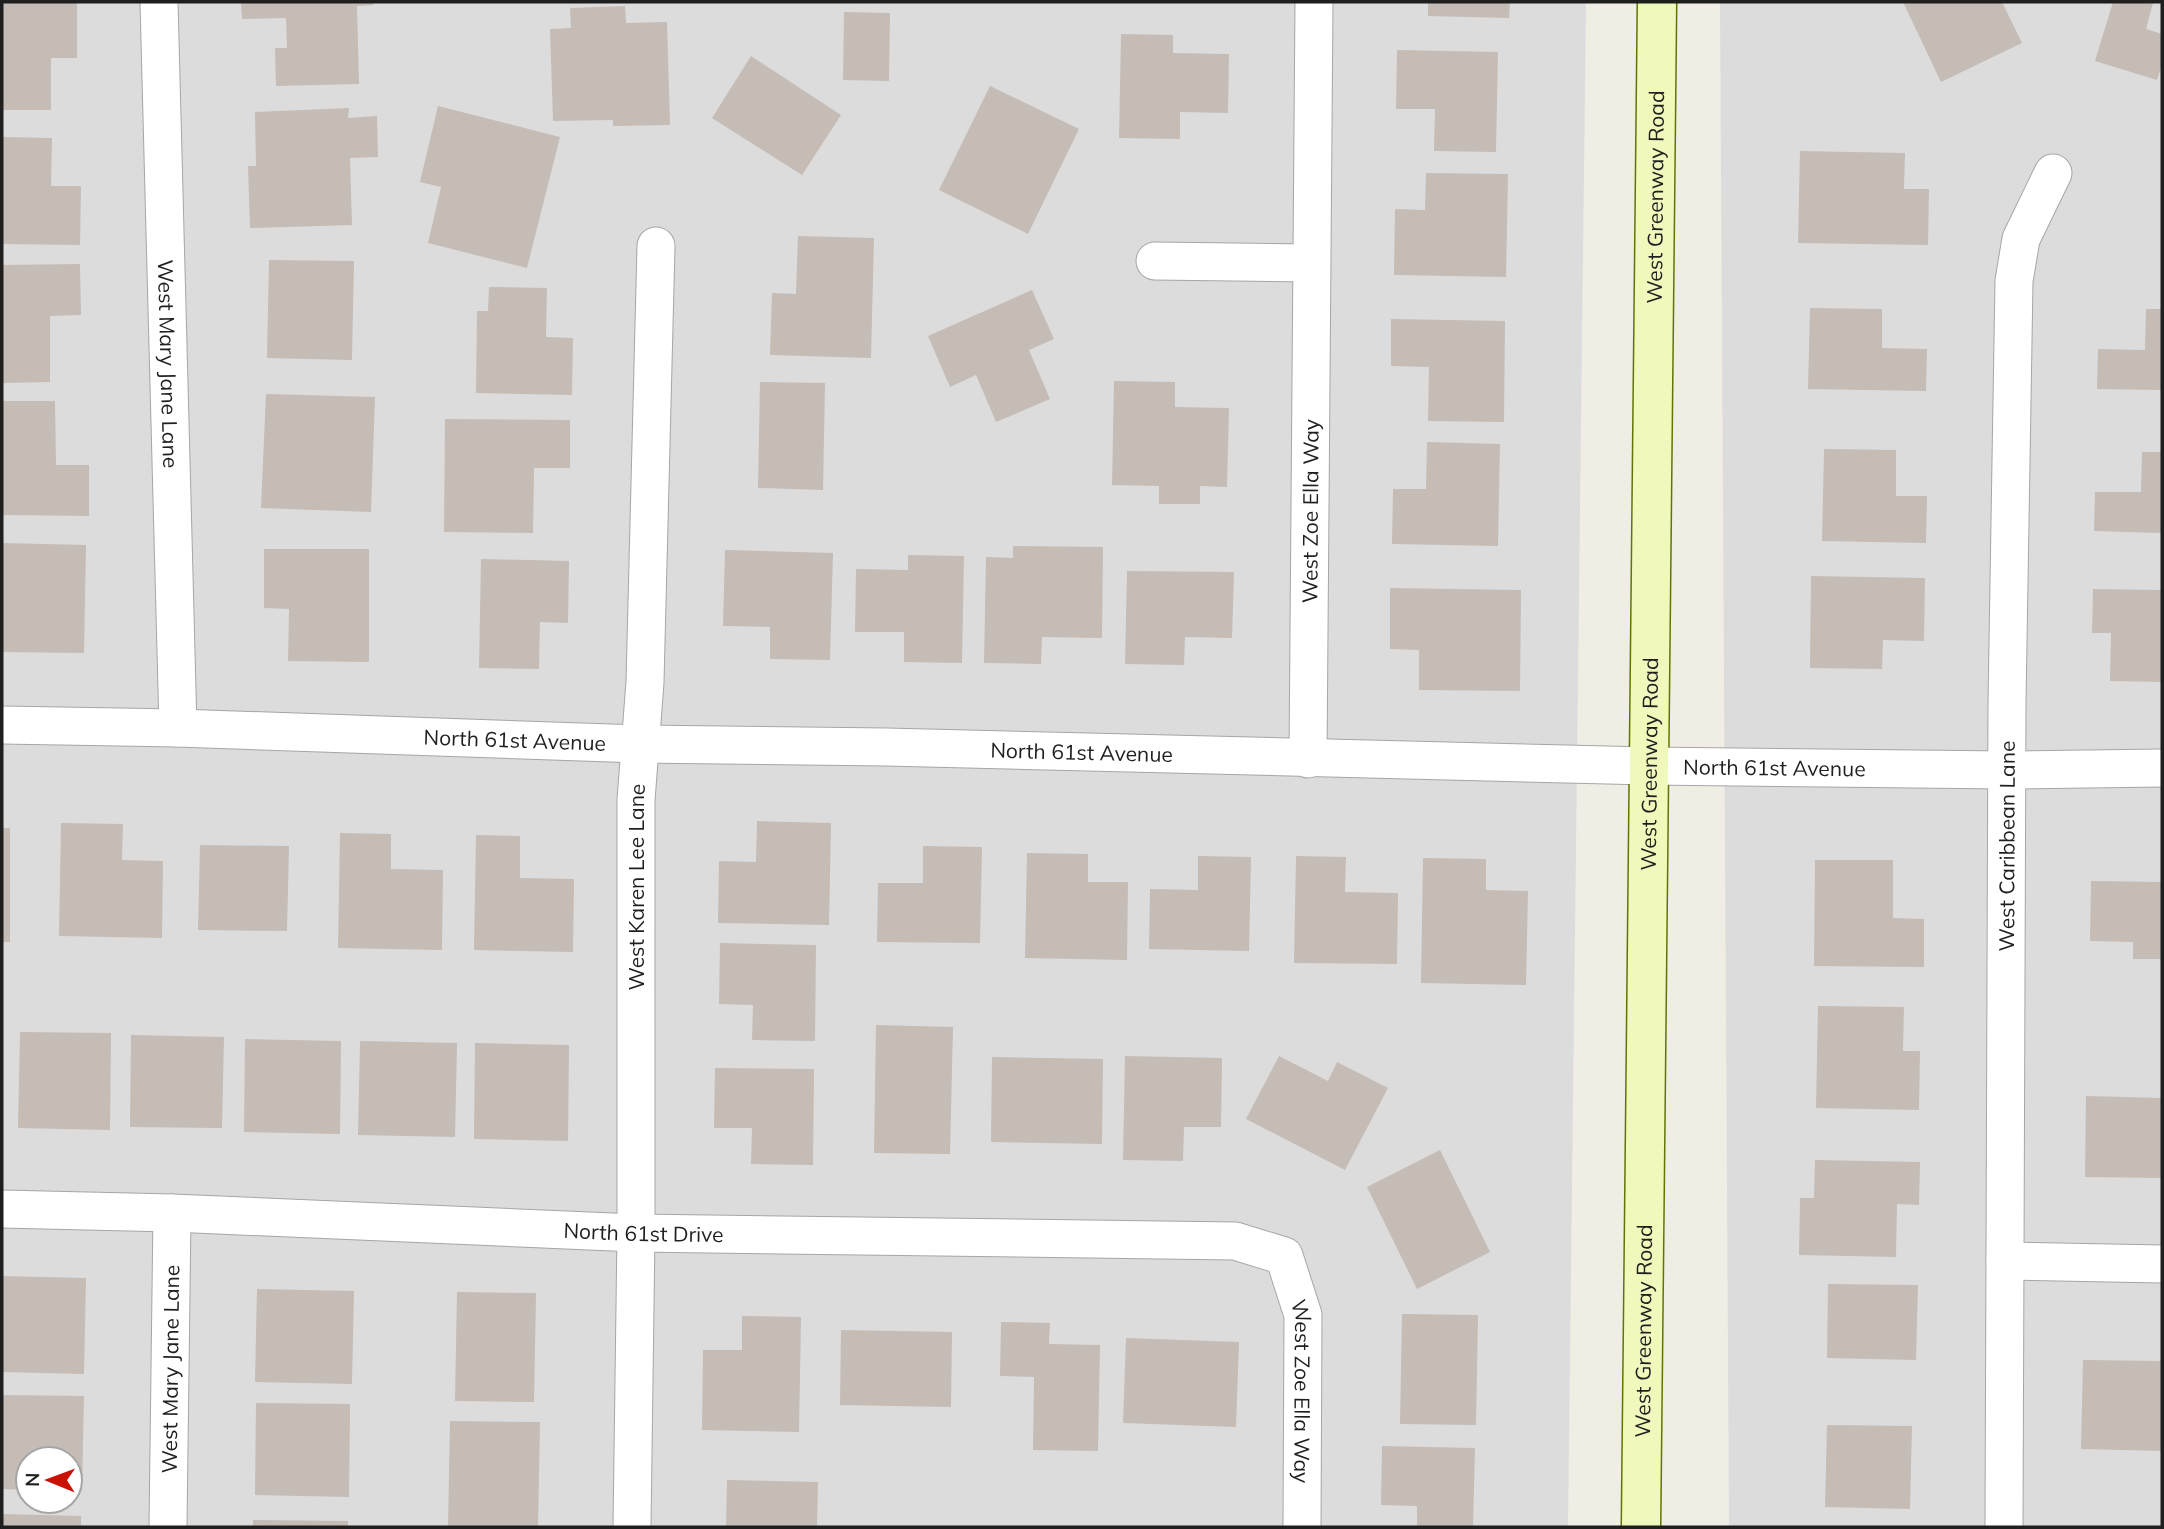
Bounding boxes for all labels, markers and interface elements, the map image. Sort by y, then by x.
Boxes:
street label: West Greenway Road [1641,90,1669,304]
street label: West Mary Jane Lane [153,259,184,469]
street label: West Zoe Ella Way [1296,419,1324,603]
street label: West Greenway Road [1635,657,1663,871]
street label: North 61st Avenue [423,724,606,756]
street label: North 61st Avenue [990,737,1173,767]
street label: West Caribbean Lane [1993,741,2020,951]
street label: North 61st Avenue [1683,753,1866,781]
street label: West Karen Lee Lane [623,783,650,990]
street label: North 61st Drive [563,1217,724,1247]
street label: West Greenway Road [1629,1224,1657,1438]
street label: West Mary Jane Lane [156,1264,184,1474]
street label: West Zoe Ella Way [1286,1296,1318,1483]
north arrow [14,1445,84,1515]
text: N [20,1472,44,1487]

